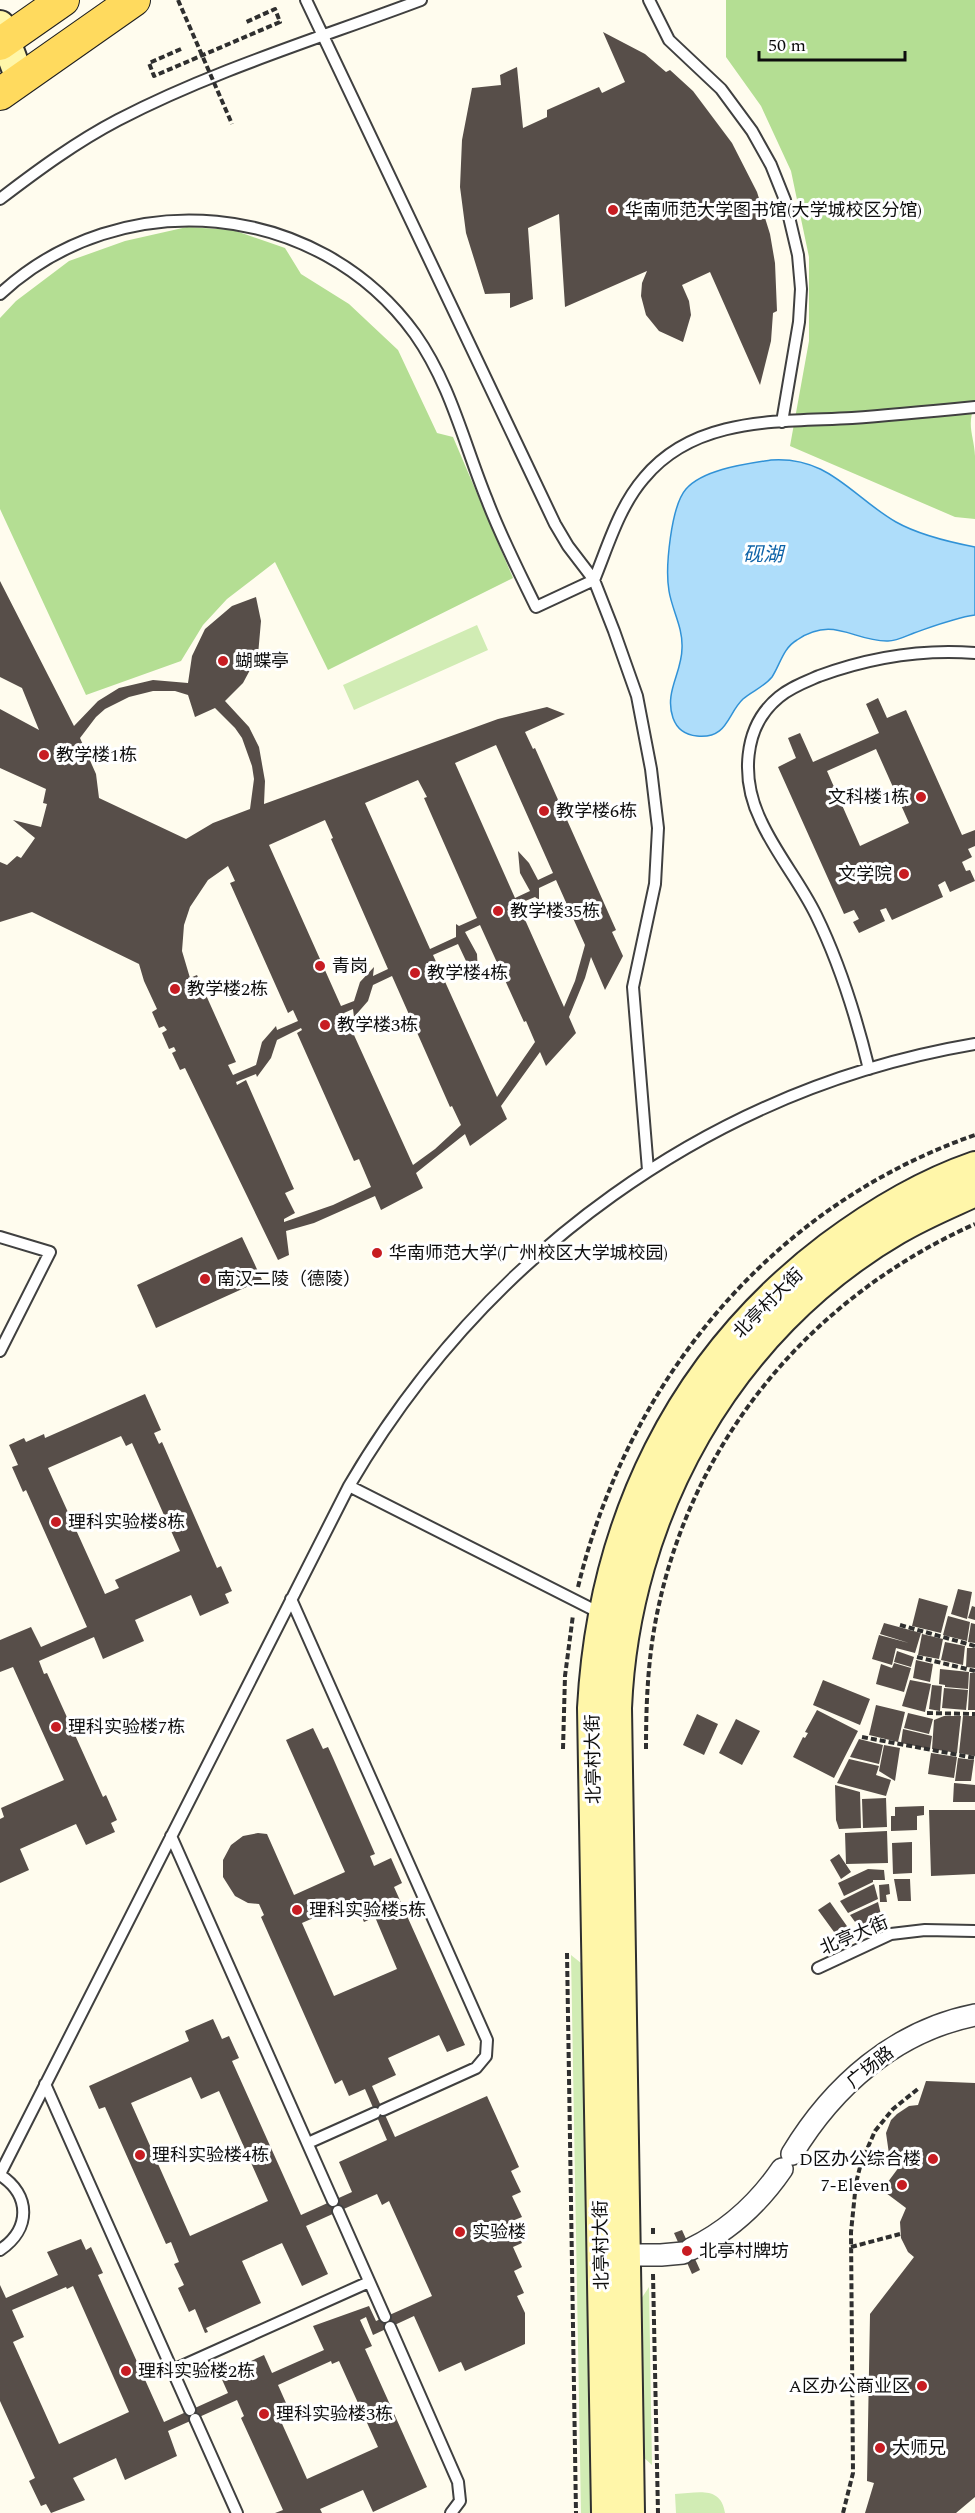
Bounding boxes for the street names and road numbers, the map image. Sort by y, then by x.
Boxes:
street label: 北亭村大街 [727,1262,810,1345]
street label: 北亭村大街 [579,1714,608,1804]
street label: 北亭大街 [816,1909,893,1962]
street label: 广场路 [841,2040,900,2095]
street label: 北亭村大街 [587,2200,616,2290]

